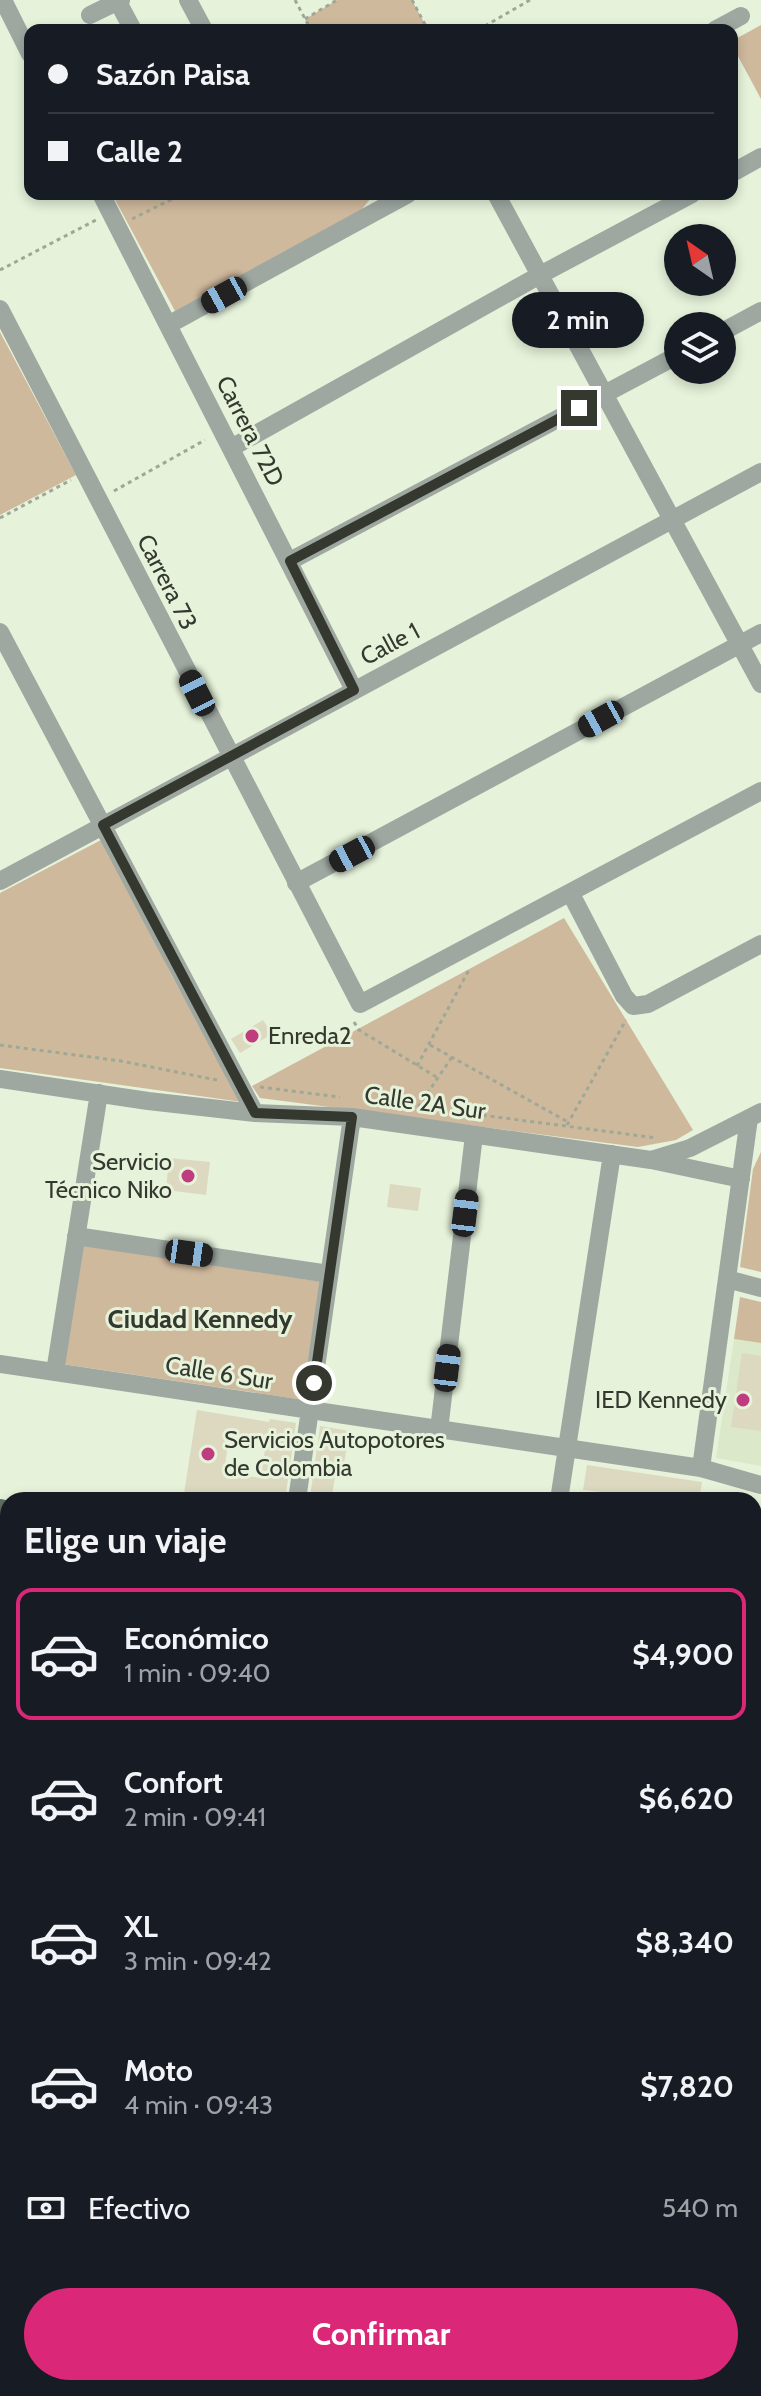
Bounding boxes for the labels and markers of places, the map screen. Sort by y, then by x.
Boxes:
place label: Enreda2 [268,1021,351,1050]
marker: Enreda2 [243,1027,261,1045]
place label: Servicio Técnico Niko [45,1147,172,1204]
marker: Servicio Técnico Niko [179,1167,197,1185]
place label: IED Kennedy [595,1385,727,1414]
marker: IED Kennedy [734,1391,752,1409]
place label: Servicios Autopotores de Colombia [224,1425,445,1482]
marker: Servicios Autopotores de Colombia [199,1445,217,1463]

